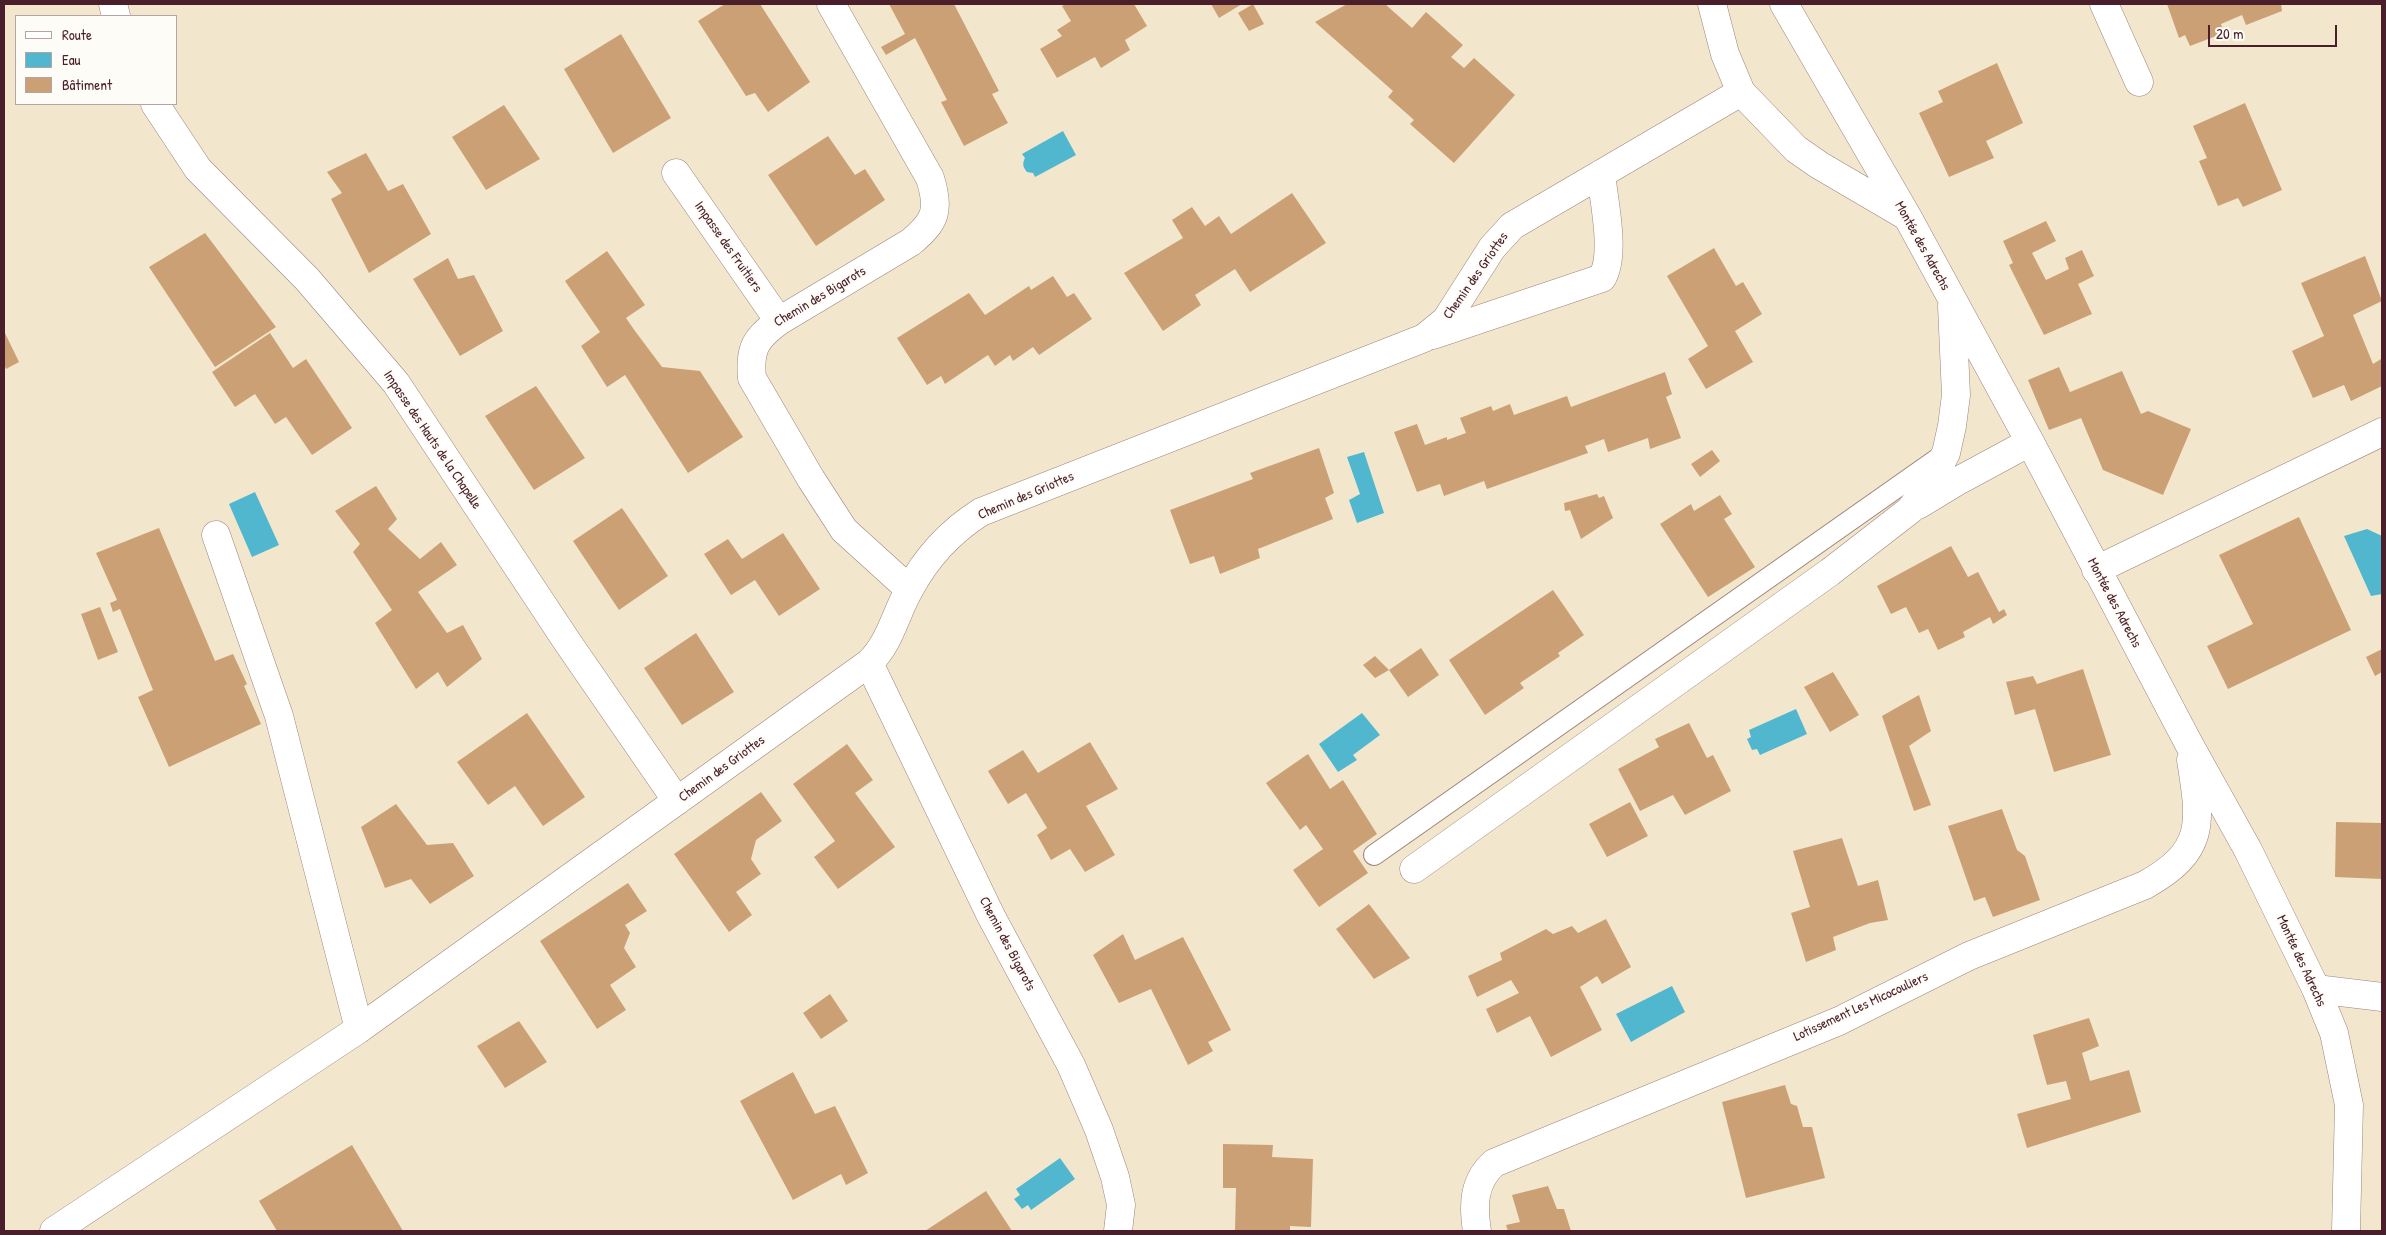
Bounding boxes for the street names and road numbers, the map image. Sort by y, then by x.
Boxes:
street label: Impasse des Fruitiers [690,198,766,296]
street label: Montée des Adrechs [1891,199,1953,293]
street label: Chemin des Griottes [1440,229,1512,323]
street label: Chemin des Bigarots [771,263,869,331]
street label: Impasse des Hauts de la Chapelle [379,368,485,512]
street label: Chemin des Griottes [976,468,1076,524]
street label: Montée des Adrechs [2083,555,2145,651]
street label: Chemin des Griottes [676,732,768,806]
street label: Chemin des Bigarots [975,894,1039,994]
street label: Montée des Adrechs [2272,913,2330,1009]
street label: Lotissement Les Micocouliers [1791,968,1931,1046]

